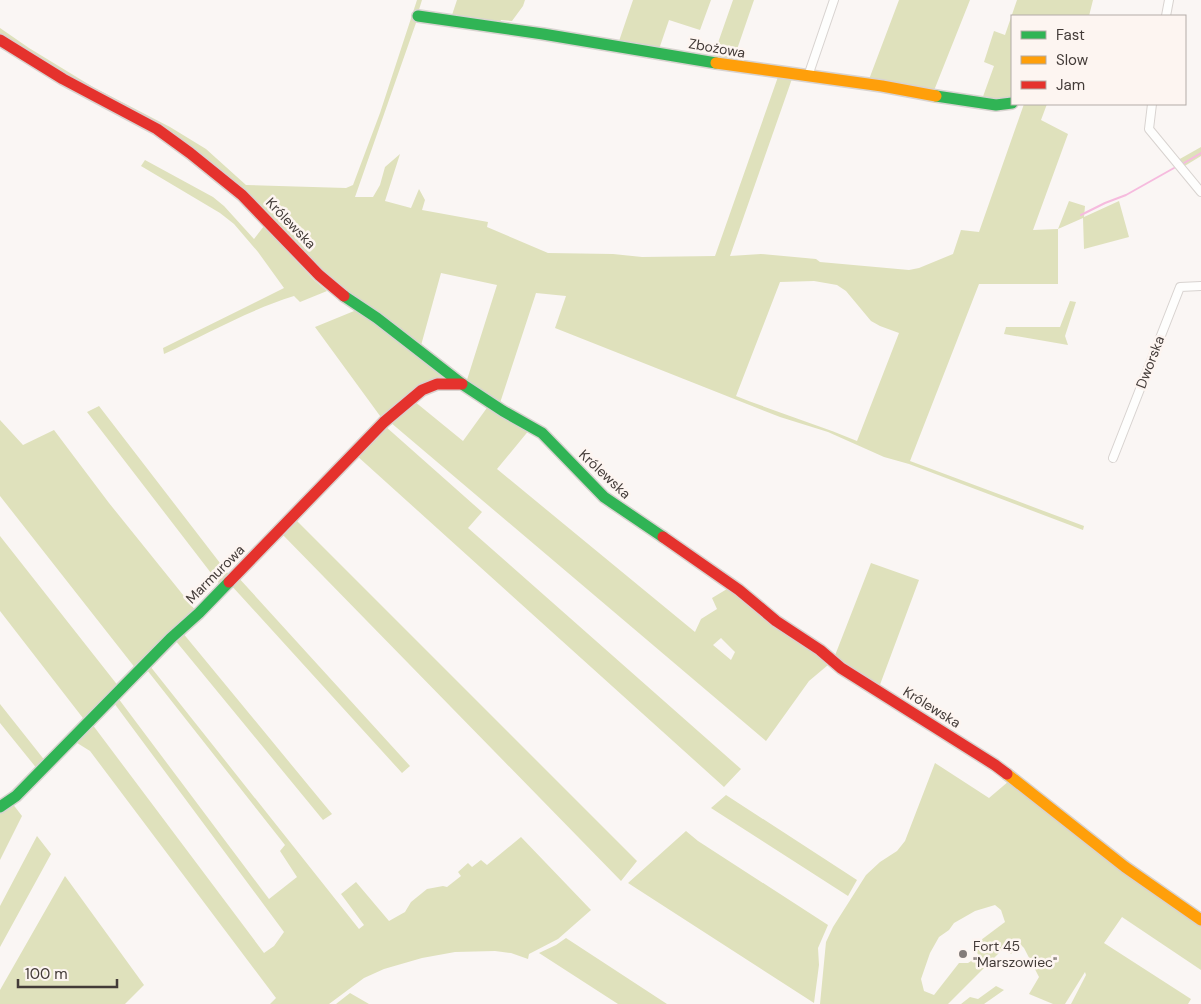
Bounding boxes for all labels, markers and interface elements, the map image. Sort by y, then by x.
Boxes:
legend [1011,15,1186,105]
text: Fast [1056,25,1085,45]
street label: Zbożowa [687,34,747,62]
text: Slow [1056,50,1089,70]
text: Jam [1056,75,1085,95]
street label: Królewska [262,194,320,252]
street label: Dworska [1132,333,1168,391]
street label: Królewska [575,445,635,503]
street label: Marmurowa [182,541,248,607]
street label: Królewska [900,682,964,732]
place label: Fort 45 "Marszowiec" [973,937,1057,971]
marker: Fort 45 "Marszowiec" [957,948,969,960]
scale bar [18,956,116,988]
text: 100 m [25,964,68,984]

